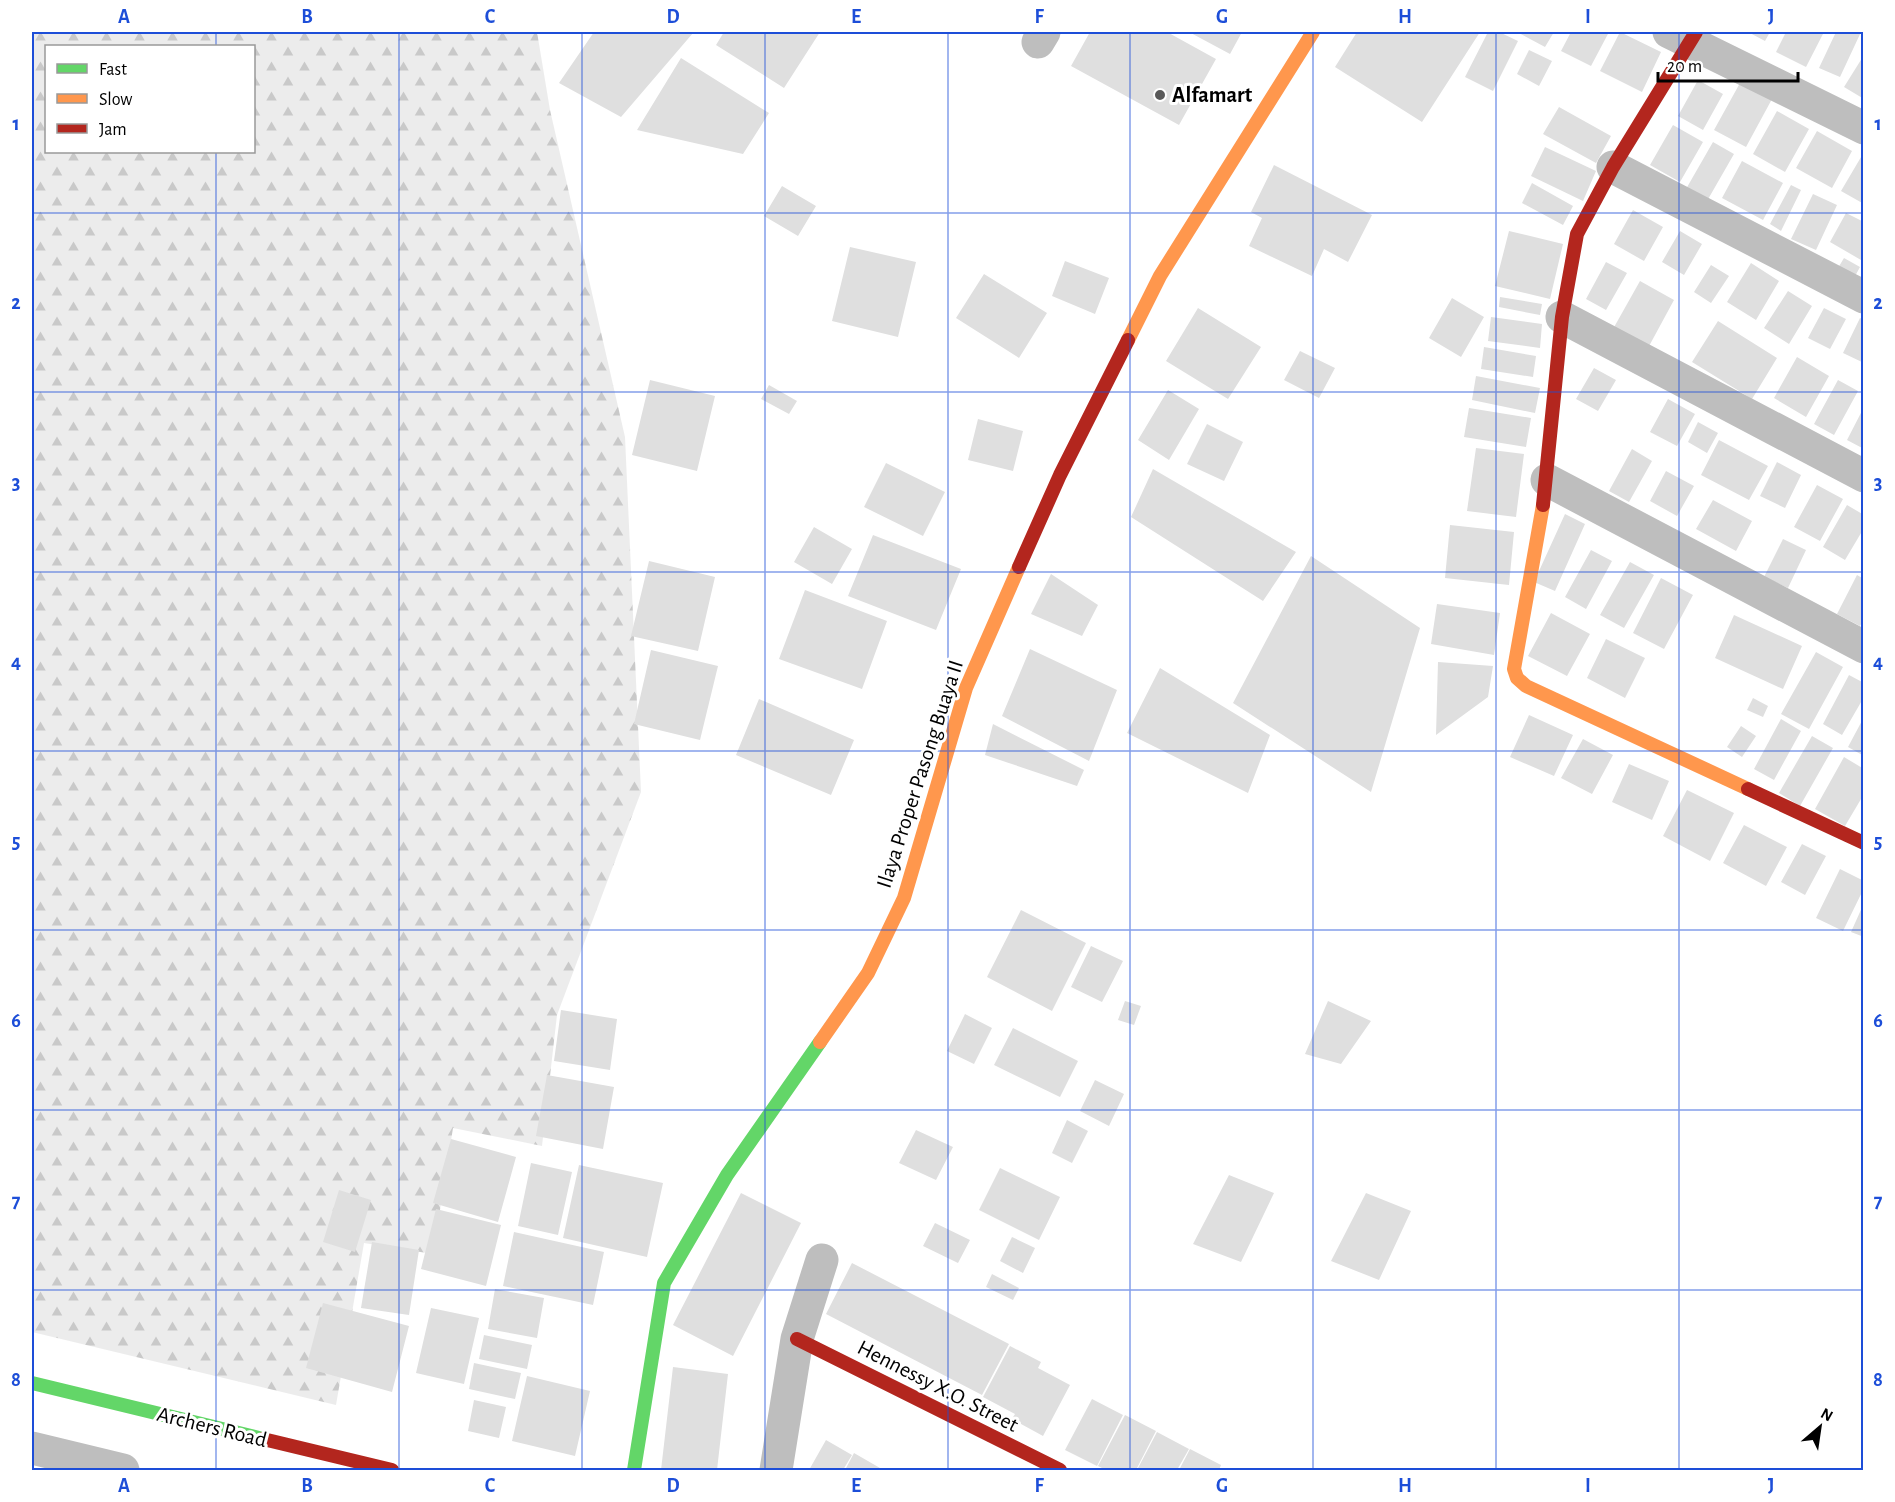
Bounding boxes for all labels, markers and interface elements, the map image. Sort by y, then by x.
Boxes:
text: A [118,7,130,27]
text: B [301,7,313,27]
text: C [485,7,496,27]
text: D [666,7,680,27]
text: E [851,7,861,27]
text: F [1034,7,1044,27]
text: G [1216,7,1228,27]
text: H [1398,7,1412,27]
text: I [1585,7,1591,27]
text: J [1768,7,1774,27]
legend [45,45,255,153]
scale bar [1658,45,1798,83]
text: 20 m [1667,58,1702,76]
text: Fast [99,61,127,79]
place label: Alfamart [1172,84,1253,106]
marker: Alfamart [1153,88,1167,102]
text: Slow [99,91,132,109]
text: 1 [12,114,20,134]
text: 1 [1874,114,1882,134]
text: Jam [99,121,127,139]
text: 2 [11,293,21,313]
text: 2 [1873,293,1883,313]
text: 3 [12,473,20,493]
text: 3 [1874,473,1882,493]
text: 4 [11,652,21,672]
text: 4 [1873,652,1883,672]
street label: Ilaya Proper Pasong Buaya II [873,657,967,891]
text: 5 [12,832,20,852]
text: 5 [1874,832,1882,852]
text: 6 [11,1011,21,1031]
text: 6 [1873,1011,1883,1031]
text: 7 [12,1191,21,1211]
text: 7 [1874,1191,1883,1211]
street label: Hennessy X.O. Street [854,1336,1022,1436]
text: 8 [11,1370,21,1390]
text: 8 [1873,1370,1883,1390]
north arrow [1790,1397,1850,1457]
street label: Archers Road [155,1403,269,1451]
text: N [1818,1405,1836,1424]
text: A [118,1476,130,1496]
text: B [301,1476,313,1496]
text: C [485,1476,496,1496]
text: D [666,1476,680,1496]
text: E [851,1476,861,1496]
text: F [1034,1476,1044,1496]
text: G [1216,1476,1228,1496]
text: H [1398,1476,1412,1496]
text: I [1585,1476,1591,1496]
text: J [1768,1476,1774,1496]

